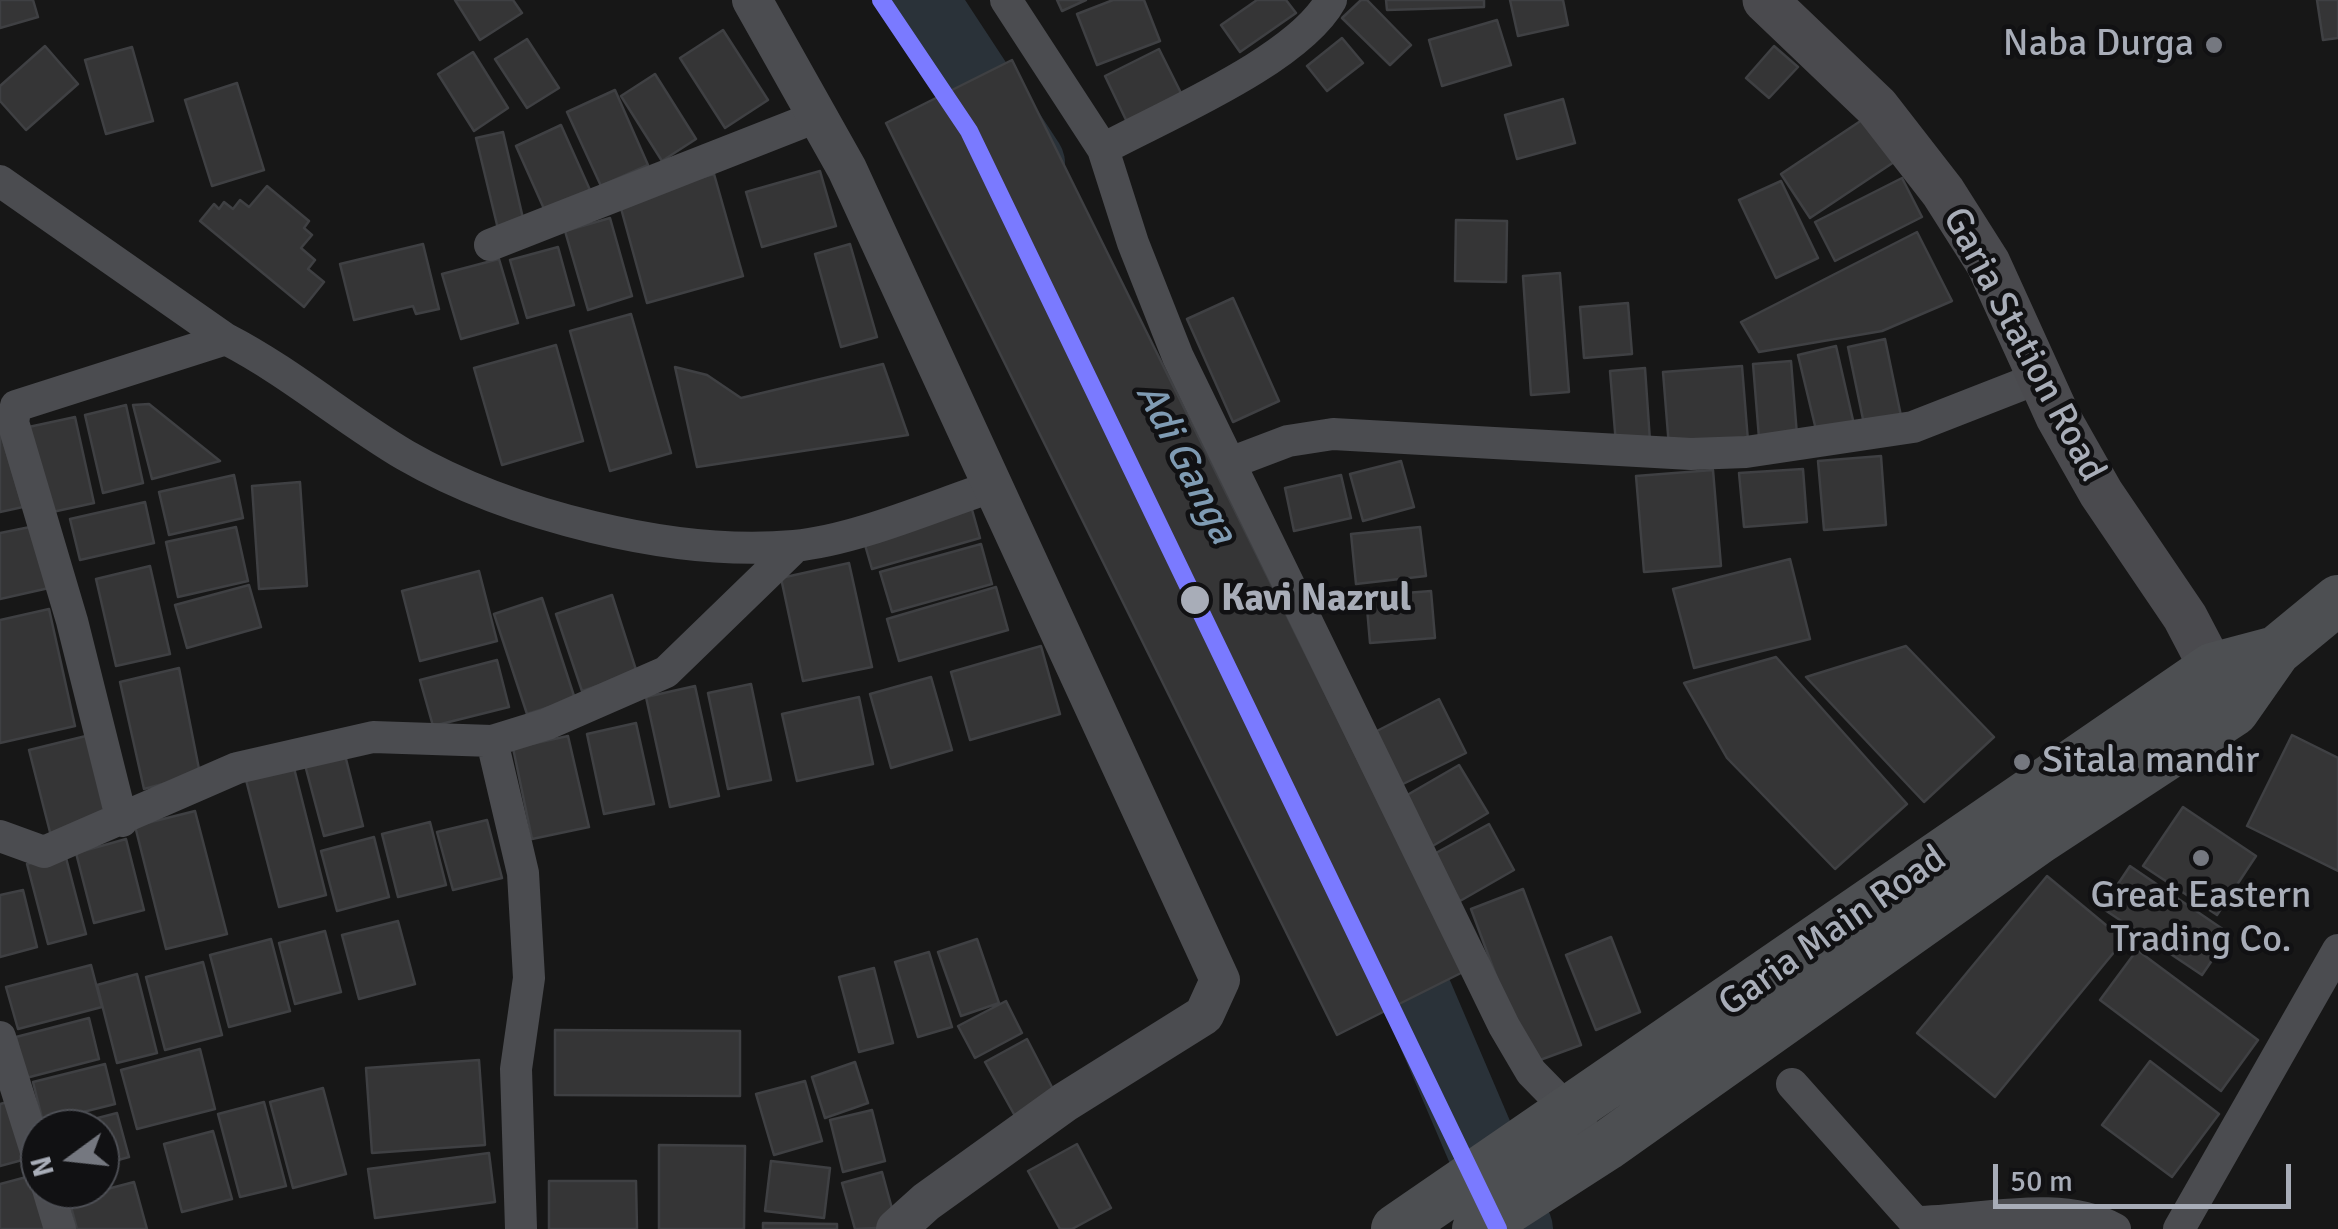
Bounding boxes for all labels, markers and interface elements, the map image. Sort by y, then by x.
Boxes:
place label: Naba Durga [2003,22,2194,68]
marker: Naba Durga [2203,34,2225,56]
street label: Garia Station Road [1932,200,2114,490]
water label: Adi Ganga [1124,376,1246,552]
place label: Kavi Nazrul [1221,577,1411,623]
marker: Kavi Nazrul [1178,583,1212,617]
place label: Sitala mandir [2042,739,2259,785]
marker: Sitala mandir [2011,751,2033,773]
street label: Garia Main Road [1711,837,1955,1027]
marker: Great Eastern Trading Co. [2190,847,2212,869]
place label: Great Eastern Trading Co. [2090,874,2312,964]
north arrow [20,1109,120,1209]
scale bar [1998,1144,2296,1206]
text: N [24,1152,62,1180]
text: 50 m [2010,1163,2073,1200]

